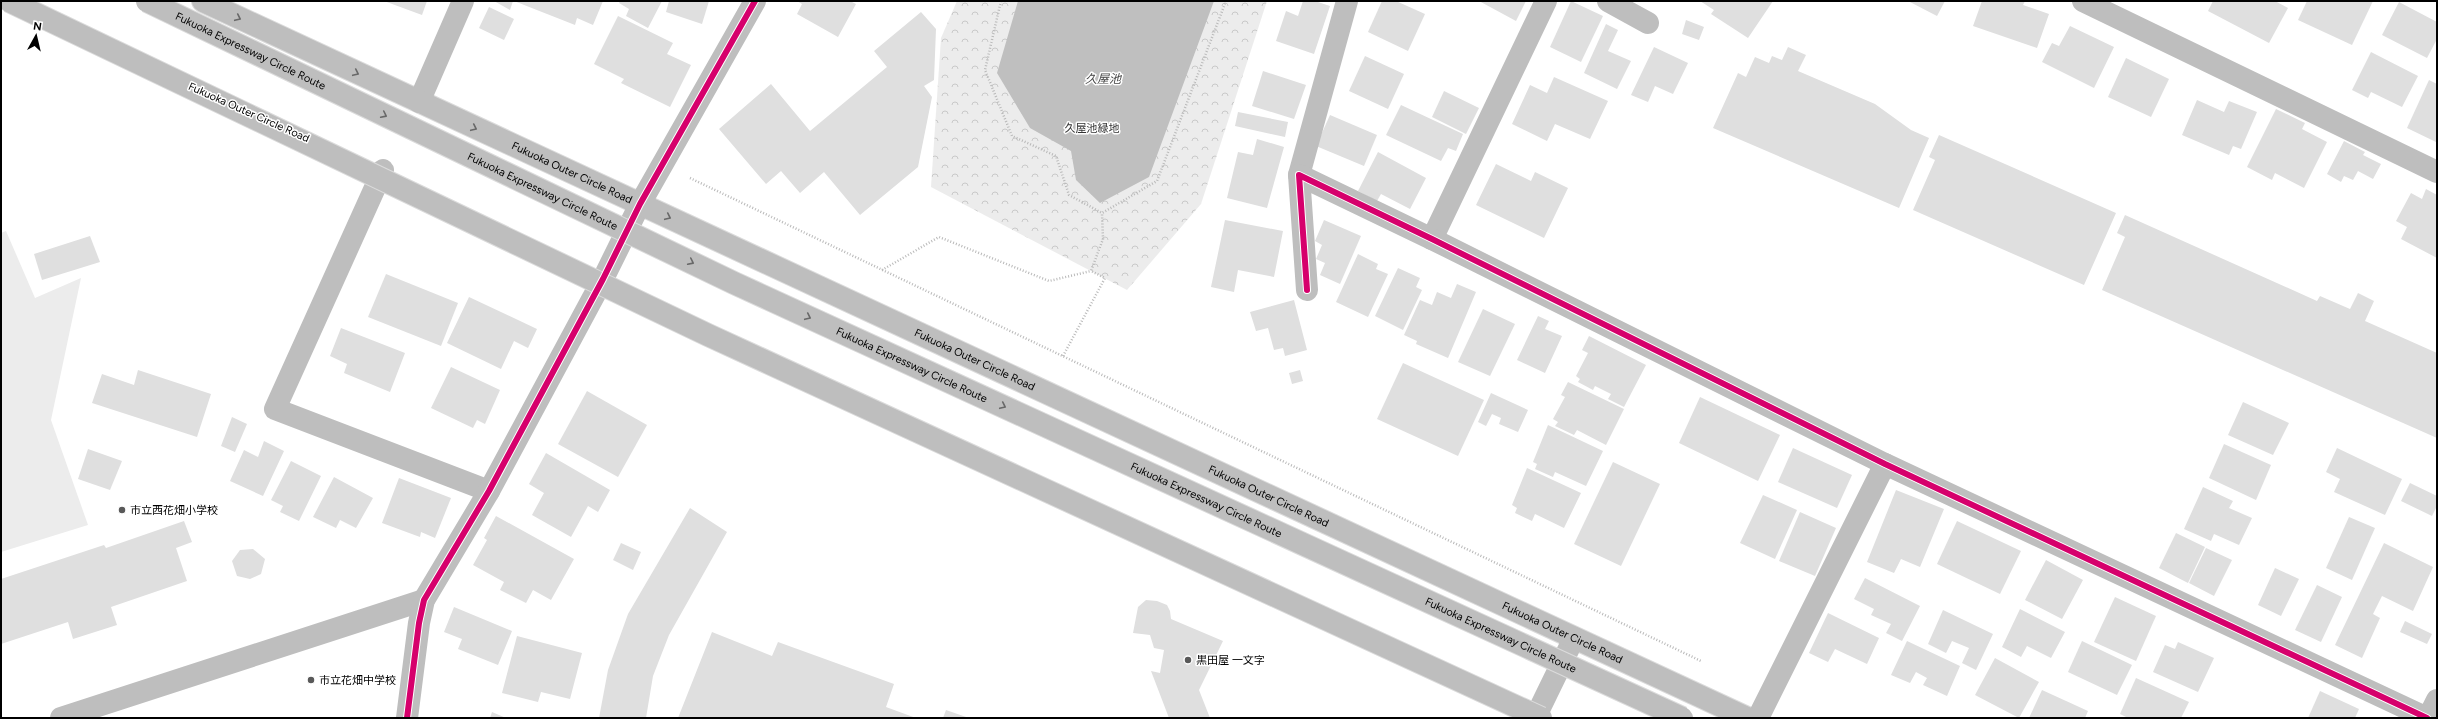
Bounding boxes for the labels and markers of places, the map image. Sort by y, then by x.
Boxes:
place label: 市立西花畑小学校 [130,504,218,517]
marker: 市立西花畑小学校 [117,505,127,515]
place label: 黒田屋 一文字 [1196,654,1265,667]
marker: 黒田屋 一文字 [1183,655,1193,665]
place label: 市立花畑中学校 [319,674,396,687]
marker: 市立花畑中学校 [306,675,316,685]

